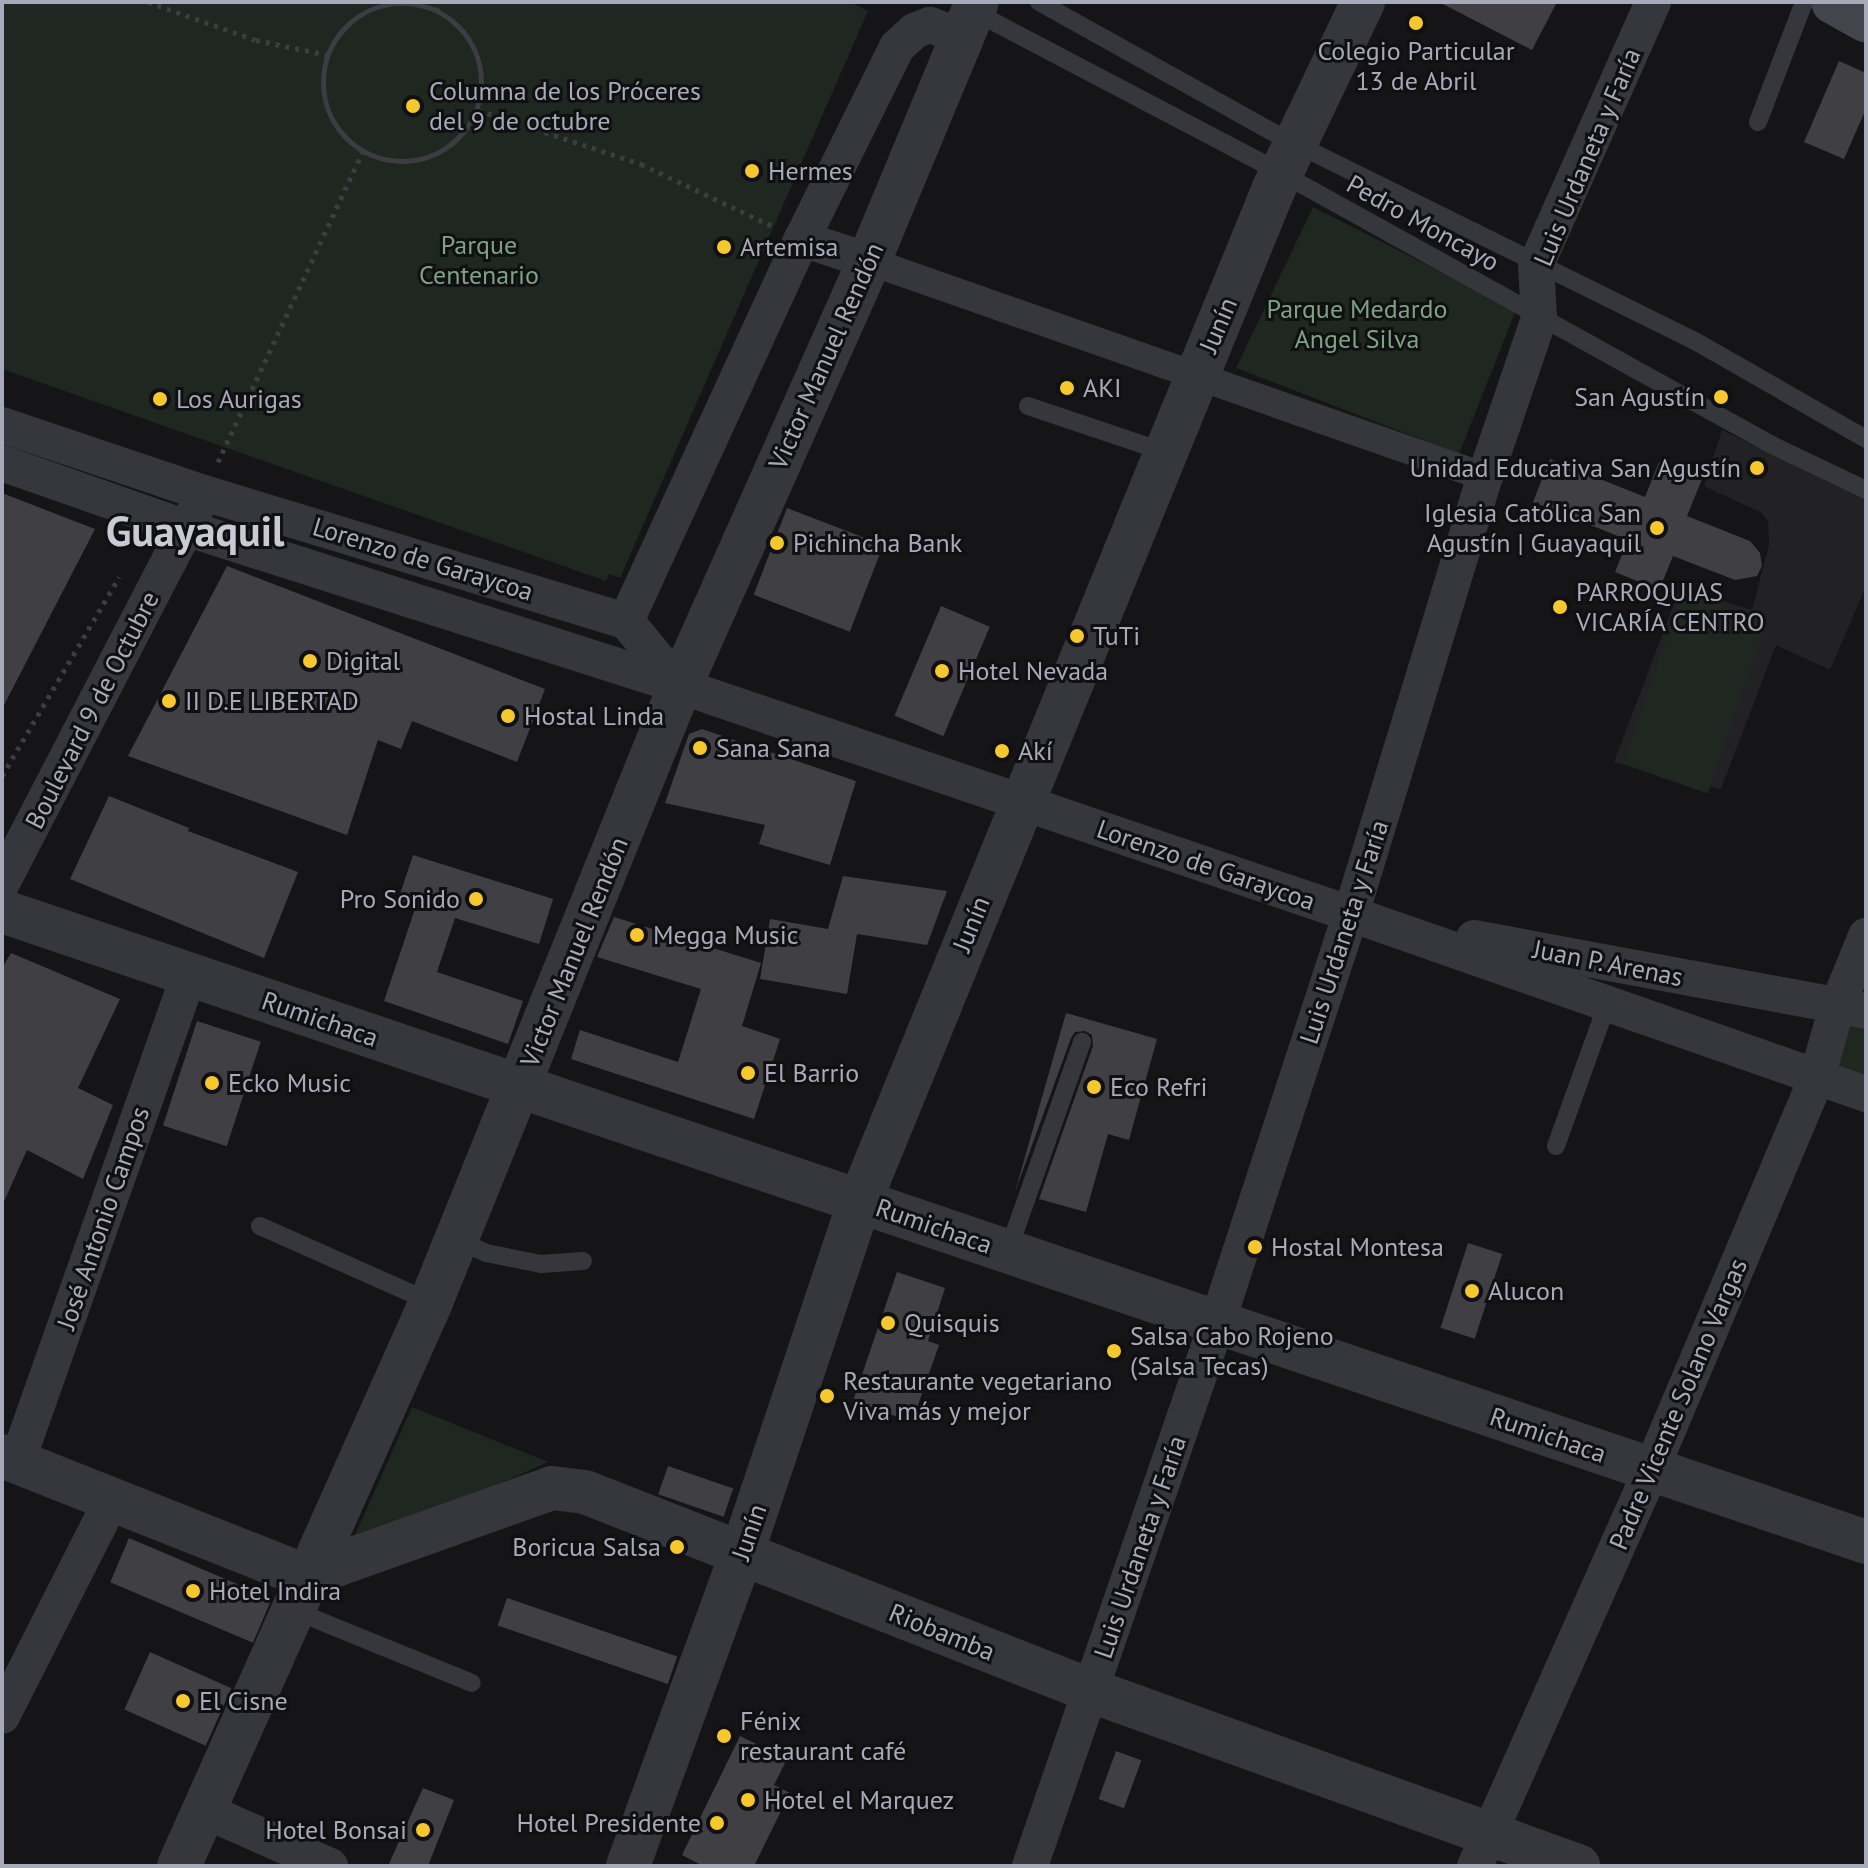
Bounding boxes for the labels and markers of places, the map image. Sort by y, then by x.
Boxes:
marker: Colegio Particular 13 de Abril [1407,14,1425,32]
place label: Colegio Particular 13 de Abril [1317,35,1515,96]
place label: Columna de los Próceres del 9 de octubre [429,75,701,136]
marker: Columna de los Próceres del 9 de octubre [404,97,422,115]
place label: Hermes [768,155,853,187]
marker: Hermes [743,162,761,180]
place label: Artemisa [740,231,838,263]
marker: Artemisa [715,238,733,256]
place label: AKI [1083,372,1122,404]
marker: AKI [1058,379,1076,397]
place label: San Agustín [1573,381,1705,413]
place label: Los Aurigas [176,383,303,415]
marker: San Agustín [1712,388,1730,406]
marker: Los Aurigas [151,390,169,408]
place label: Unidad Educativa San Agustín [1409,452,1741,484]
marker: Unidad Educativa San Agustín [1748,459,1766,477]
place label: Iglesia Católica San Agustín | Guayaquil [1424,497,1641,558]
marker: Iglesia Católica San Agustín | Guayaquil [1648,519,1666,537]
place label: Pichincha Bank [793,527,962,559]
marker: Pichincha Bank [768,534,786,552]
place label: PARROQUIAS VICARÍA CENTRO [1576,576,1766,638]
marker: PARROQUIAS VICARÍA CENTRO [1551,598,1569,616]
place label: TuTi [1093,620,1140,652]
marker: TuTi [1068,627,1086,645]
place label: Digital [326,645,400,677]
marker: Digital [301,652,319,670]
place label: Hotel Nevada [958,655,1108,687]
marker: Hotel Nevada [933,662,951,680]
place label: II D.E LIBERTAD [185,685,359,717]
marker: II D.E LIBERTAD [160,692,178,710]
place label: Hostal Linda [524,700,664,732]
marker: Hostal Linda [499,707,517,725]
place label: Sana Sana [716,732,831,764]
place label: Akí [1018,735,1053,767]
marker: Sana Sana [691,739,709,757]
marker: Akí [993,742,1011,760]
place label: Pro Sonido [340,883,460,915]
marker: Pro Sonido [467,890,485,908]
place label: Megga Music [653,919,798,951]
marker: Megga Music [628,926,646,944]
place label: El Barrio [764,1057,859,1089]
marker: El Barrio [739,1064,757,1082]
place label: Ecko Music [228,1067,351,1099]
place label: Eco Refri [1110,1071,1207,1103]
marker: Ecko Music [203,1074,221,1092]
marker: Eco Refri [1085,1078,1103,1096]
place label: Hostal Montesa [1271,1231,1444,1263]
marker: Hostal Montesa [1246,1238,1264,1256]
place label: Alucon [1488,1275,1564,1307]
marker: Alucon [1463,1282,1481,1300]
place label: Quisquis [904,1307,1000,1339]
marker: Quisquis [879,1314,897,1332]
place label: Salsa Cabo Rojeno (Salsa Tecas) [1130,1320,1334,1382]
marker: Salsa Cabo Rojeno (Salsa Tecas) [1105,1342,1123,1360]
place label: Restaurante vegetariano Viva más y mejor [843,1365,1113,1426]
marker: Restaurante vegetariano Viva más y mejor [818,1387,836,1405]
place label: Boricua Salsa [512,1531,661,1563]
marker: Boricua Salsa [668,1538,686,1556]
place label: Hotel Indira [209,1575,341,1607]
marker: Hotel Indira [184,1582,202,1600]
place label: El Cisne [199,1685,288,1717]
marker: El Cisne [174,1692,192,1710]
place label: Fénix restaurant café [740,1705,906,1766]
marker: Fénix restaurant café [715,1727,733,1745]
place label: Hotel el Marquez [764,1784,954,1816]
marker: Hotel el Marquez [739,1791,757,1809]
place label: Hotel Presidente [517,1807,701,1839]
place label: Hotel Bonsai [265,1814,407,1846]
marker: Hotel Presidente [708,1814,726,1832]
marker: Hotel Bonsai [414,1821,432,1839]

